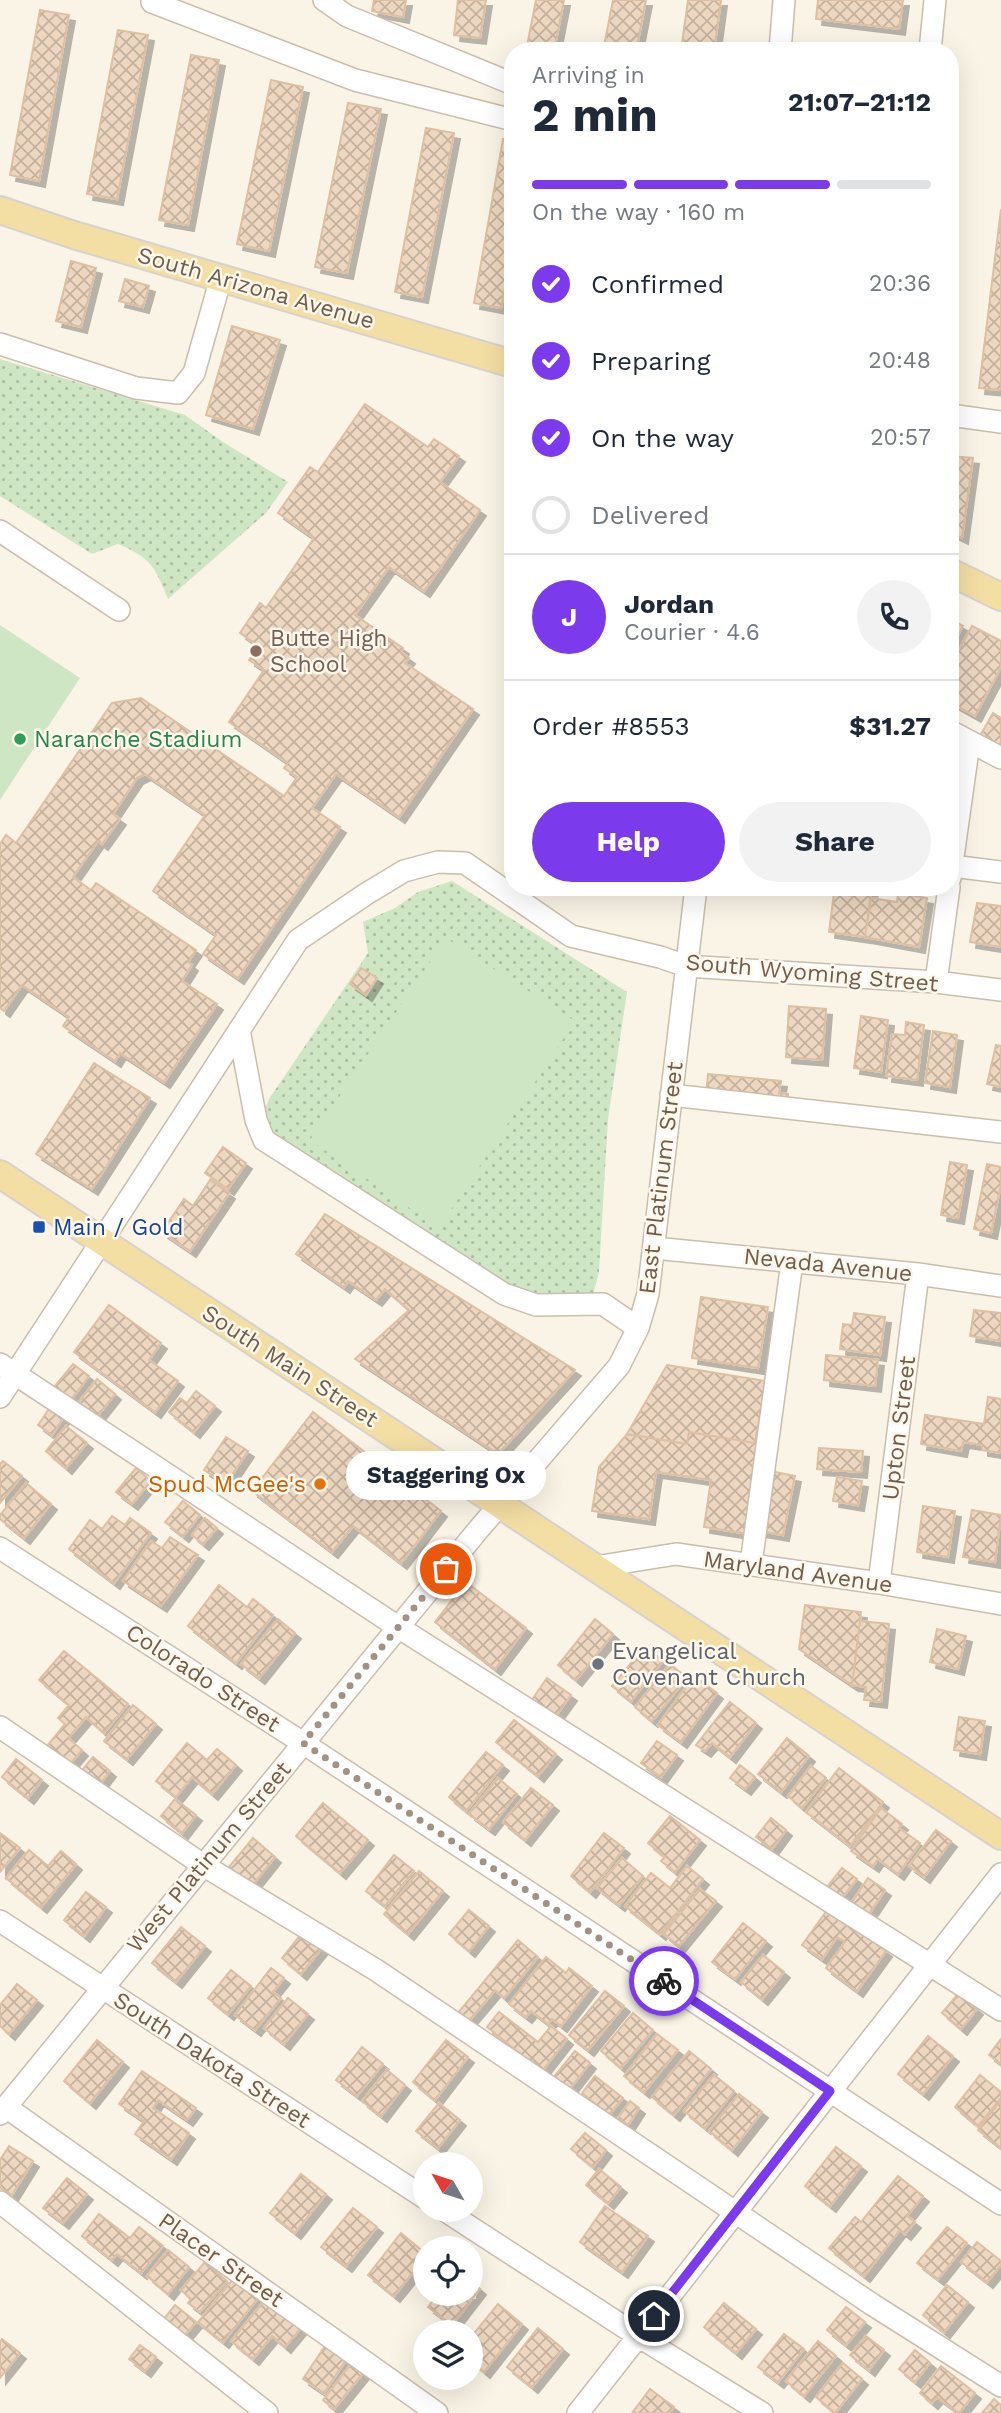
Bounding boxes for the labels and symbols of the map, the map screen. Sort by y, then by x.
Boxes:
street label: South Arizona Avenue [134,241,378,335]
place label: Butte High School [270,625,388,678]
marker: Butte High School [248,643,264,659]
place label: Naranche Stadium [34,726,242,753]
marker: Naranche Stadium [12,731,28,747]
street label: South Wyoming Street [685,949,940,998]
street label: East Platinum Street [633,1060,689,1296]
place label: Main / Gold [53,1214,184,1241]
marker: Main / Gold [31,1219,47,1235]
street label: Nevada Avenue [742,1243,914,1287]
street label: South Main Street [197,1299,383,1433]
street label: Upton Street [877,1354,921,1502]
callout: Staggering Ox [346,1450,546,1499]
place label: Spud McGee's [148,1471,306,1498]
marker: Spud McGee's [312,1476,328,1492]
pin [416,1539,476,1599]
street label: Maryland Avenue [702,1545,894,1599]
street label: Colorado Street [121,1618,285,1738]
place label: Evangelical Covenant Church [612,1638,806,1691]
marker: Evangelical Covenant Church [590,1656,606,1672]
street label: West Platinum Street [121,1756,297,1958]
courier [629,1946,699,2016]
street label: South Dakota Street [108,1986,316,2134]
north arrow [413,2152,483,2222]
street label: Placer Street [153,2207,289,2313]
pin [624,2286,684,2346]

